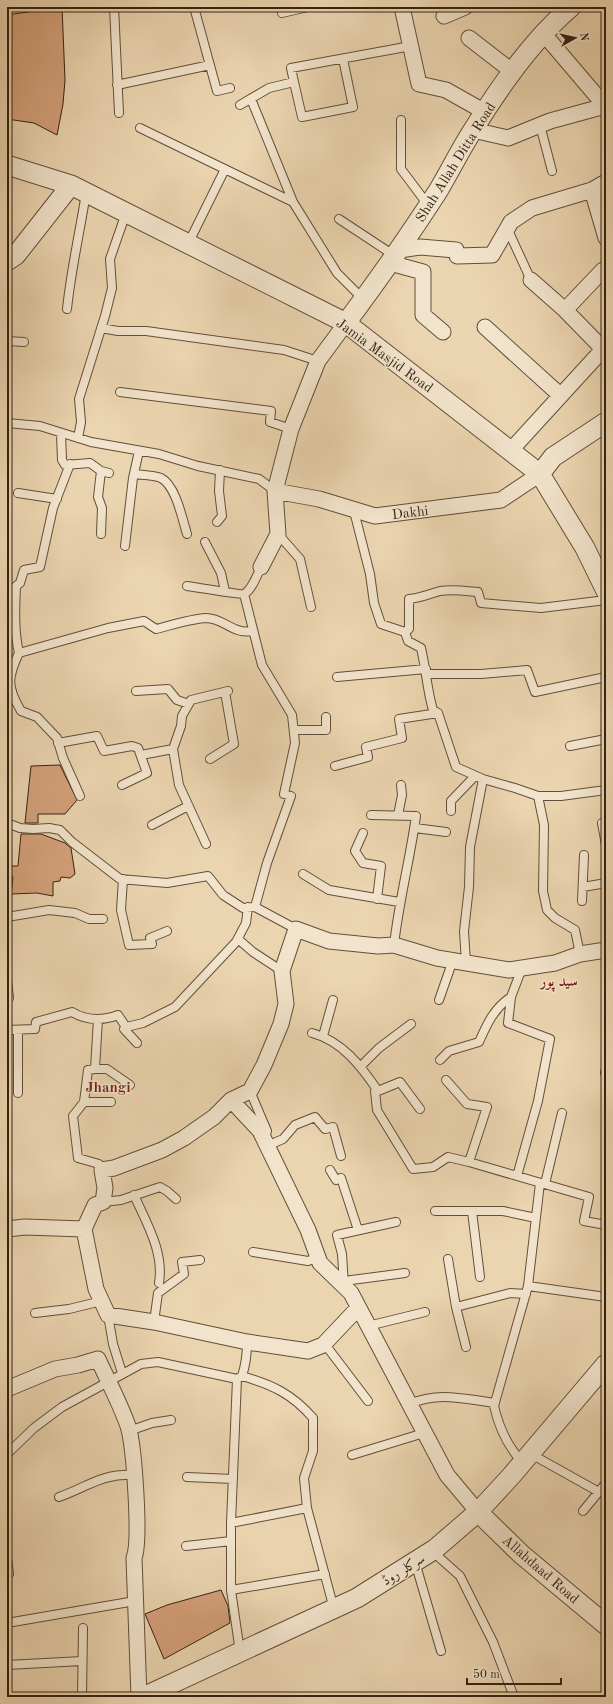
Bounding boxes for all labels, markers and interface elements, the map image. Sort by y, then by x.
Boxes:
north arrow [555,18,595,58]
text: N [577,32,590,42]
street label: Shah Allah Ditta Road [413,100,498,225]
street label: Jamia Masjid Road [334,316,435,395]
street label: Dakhi [391,504,429,522]
district label: سید پور [538,975,578,992]
district label: Jhangi [85,1081,131,1096]
street label: Allahdaad Road [499,1533,581,1607]
street label: سرکلر روڈ [379,1550,429,1590]
scale bar [467,1660,561,1686]
text: 50 m [473,1668,500,1681]

